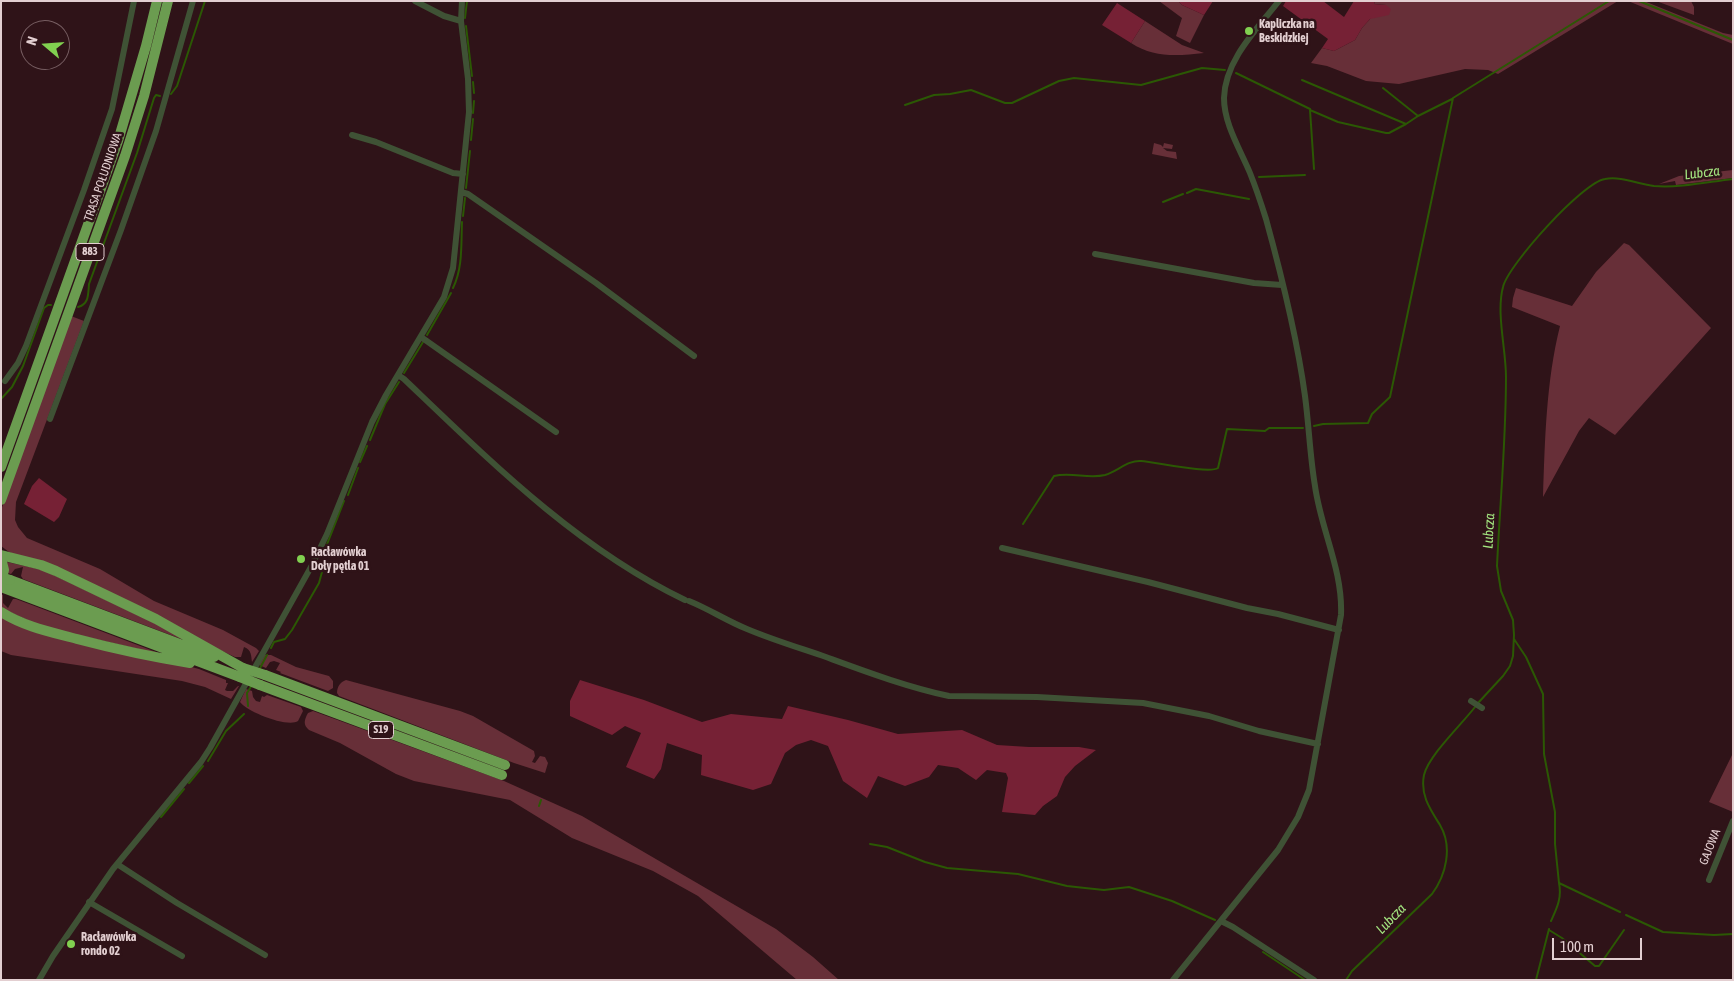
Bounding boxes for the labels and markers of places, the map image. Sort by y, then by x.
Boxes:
place label: Kapliczka na Beskidzkiej [1259,17,1315,45]
marker: Kapliczka na Beskidzkiej [1243,25,1255,37]
place label: Racławówka Doły pętla 01 [311,545,369,573]
marker: Racławówka Doły pętla 01 [295,553,307,565]
place label: Racławówka rondo 02 [81,930,136,958]
marker: Racławówka rondo 02 [65,938,77,950]

